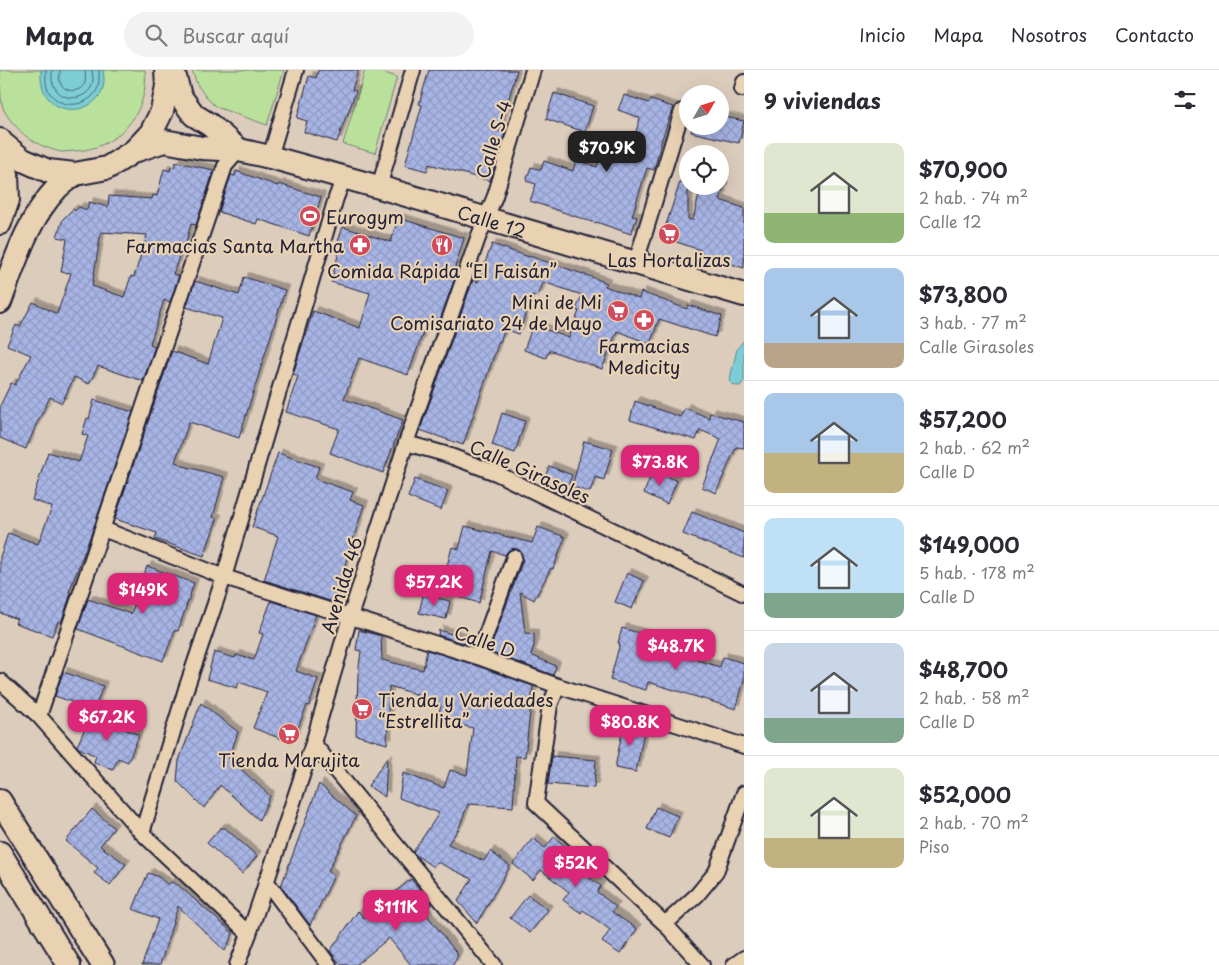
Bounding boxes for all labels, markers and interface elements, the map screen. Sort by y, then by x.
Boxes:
search box [124,12,474,57]
text: Mapa [25,17,94,53]
icon: search [142,21,170,49]
text: Buscar aquí [182,21,289,49]
text: Inicio [859,21,906,48]
text: Mapa [934,21,983,48]
text: Nosotros [1011,21,1087,48]
text: Contacto [1115,21,1194,48]
text: 9 viviendas [764,84,881,116]
north arrow [679,85,729,135]
map controls [679,85,729,195]
icon: filters [1171,86,1199,114]
street label: Calle S-4 [468,96,518,182]
pin: $70.9K [566,131,648,173]
text: $70.9K [579,135,635,159]
button: locate [679,145,729,195]
text: $70,900 [919,153,1008,185]
icon: home [804,163,864,223]
text: 2 hab. · 74 m² [919,185,1028,209]
street label: Calle 12 [454,198,530,243]
place label: Eurogym [326,203,404,230]
sports icon: Eurogym [298,204,322,228]
text: Calle 12 [919,209,982,233]
supermarket icon: Las Hortalizas [657,222,681,246]
place label: Farmacias Santa Martha [125,232,345,259]
pharmacy icon: Farmacias Santa Martha [348,233,372,257]
restaurant icon: Comida Rápida “El Faisán” [430,233,454,257]
place label: Las Hortalizas [607,246,731,273]
place label: Comida Rápida “El Faisán” [327,257,557,284]
text: $73,800 [919,278,1008,310]
place label: Mini de Mi Comisariato 24 de Mayo [390,288,602,336]
icon: home [804,288,864,348]
supermarket icon: Mini de Mi Comisariato 24 de Mayo [606,299,630,323]
pharmacy icon: Farmacias Medicity [632,308,656,332]
text: 3 hab. · 77 m² [919,310,1027,334]
place label: Farmacias Medicity [598,332,690,380]
text: Calle Girasoles [919,334,1034,358]
text: $57,200 [919,403,1007,435]
icon: home [804,413,864,473]
street label: Calle Girasoles [465,432,595,510]
text: 2 hab. · 62 m² [919,435,1030,459]
pin: $73.8K [619,444,701,487]
text: $73.8K [632,449,688,473]
text: Calle D [919,459,975,483]
text: $149,000 [919,528,1020,560]
street label: Avenida 46 [313,533,369,637]
icon: home [804,538,864,598]
text: 5 hab. · 178 m² [919,560,1035,584]
pin: $57.2K [393,564,475,607]
text: $57.2K [405,569,463,593]
pin: $149K [108,572,178,615]
text: $149K [118,577,168,601]
text: Calle D [919,584,975,608]
street label: Calle D [451,618,519,664]
pin: $48.7K [635,628,717,671]
text: $48.7K [648,633,704,657]
text: $48,700 [919,653,1008,685]
icon: home [804,663,864,723]
text: 2 hab. · 58 m² [919,685,1030,709]
place label: Tienda y Variedades “Estrellita” [378,686,553,734]
supermarket icon: Tienda y Variedades “Estrellita” [350,697,374,721]
pin: $67.2K [66,700,148,742]
text: $67.2K [79,704,135,728]
pin: $80.8K [589,704,671,747]
text: $80.8K [601,709,659,733]
text: Calle D [919,709,975,733]
supermarket icon: Tienda Marujita [277,722,301,746]
place label: Tienda Marujita [218,746,360,773]
text: $52,000 [919,778,1011,810]
icon: home [804,788,864,848]
text: 2 hab. · 70 m² [919,810,1029,834]
text: Piso [919,834,949,858]
pin: $52K [546,846,606,888]
text: $52K [554,850,598,874]
pin: $111K [361,890,431,932]
text: $111K [374,894,418,918]

